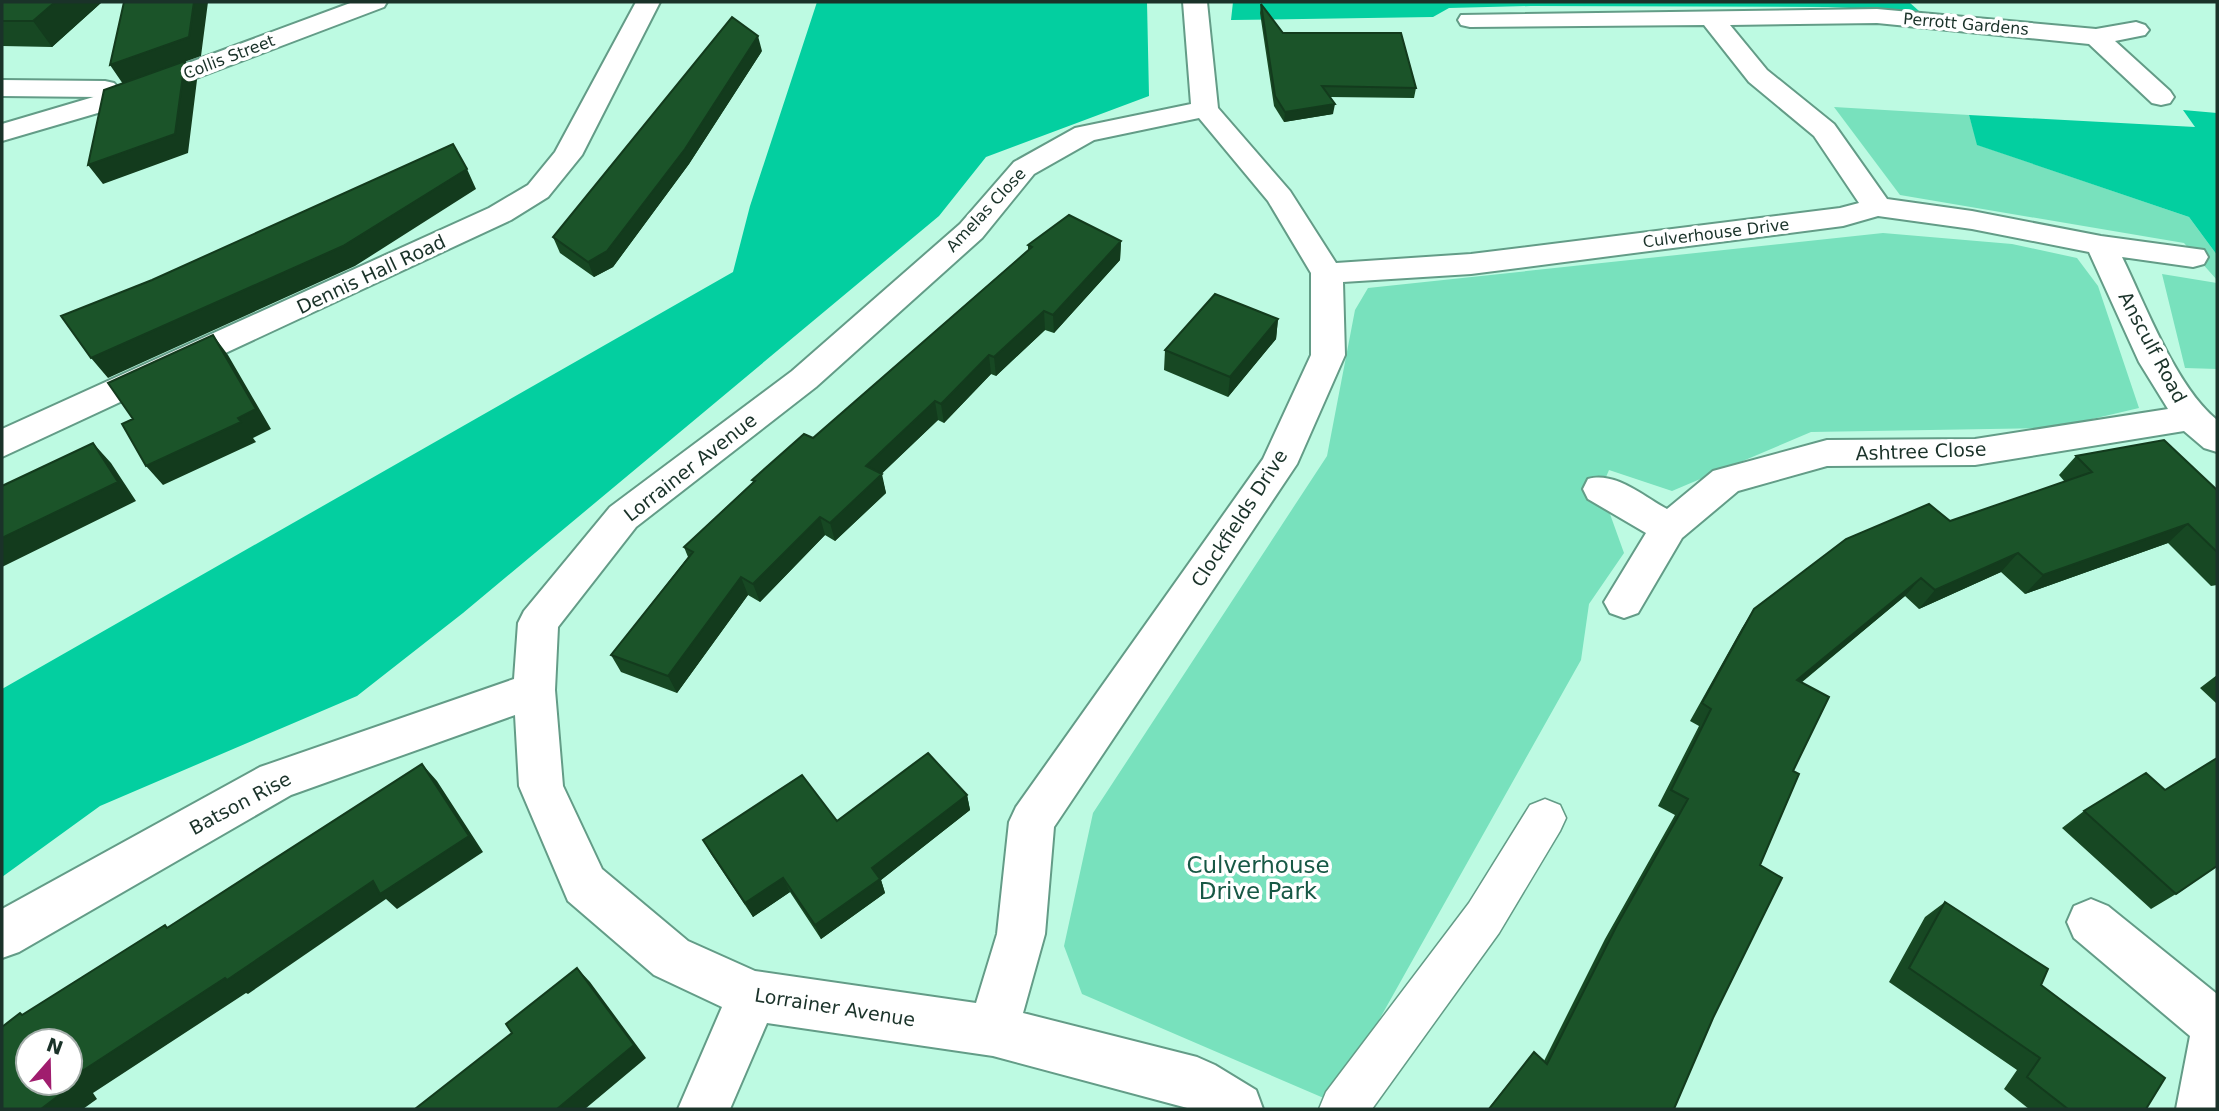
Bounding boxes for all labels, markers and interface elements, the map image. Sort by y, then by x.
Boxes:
street label: Perrott Gardens [1902,9,2030,39]
street label: Collis Street [181,31,277,83]
street label: Amelas Close [942,164,1030,256]
street label: Culverhouse Drive [1642,215,1790,251]
street label: Dennis Hall Road [293,230,449,318]
street label: Ansculf Road [2114,287,2192,407]
street label: Lorrainer Avenue [619,408,761,526]
street label: Ashtree Close [1855,438,1987,464]
street label: Clockfields Drive [1186,445,1292,591]
street label: Batson Rise [185,767,295,839]
park label: Culverhouse Drive Park [1186,852,1330,904]
street label: Lorrainer Avenue [753,983,917,1031]
north arrow [14,1027,84,1097]
text: N [44,1033,66,1059]

